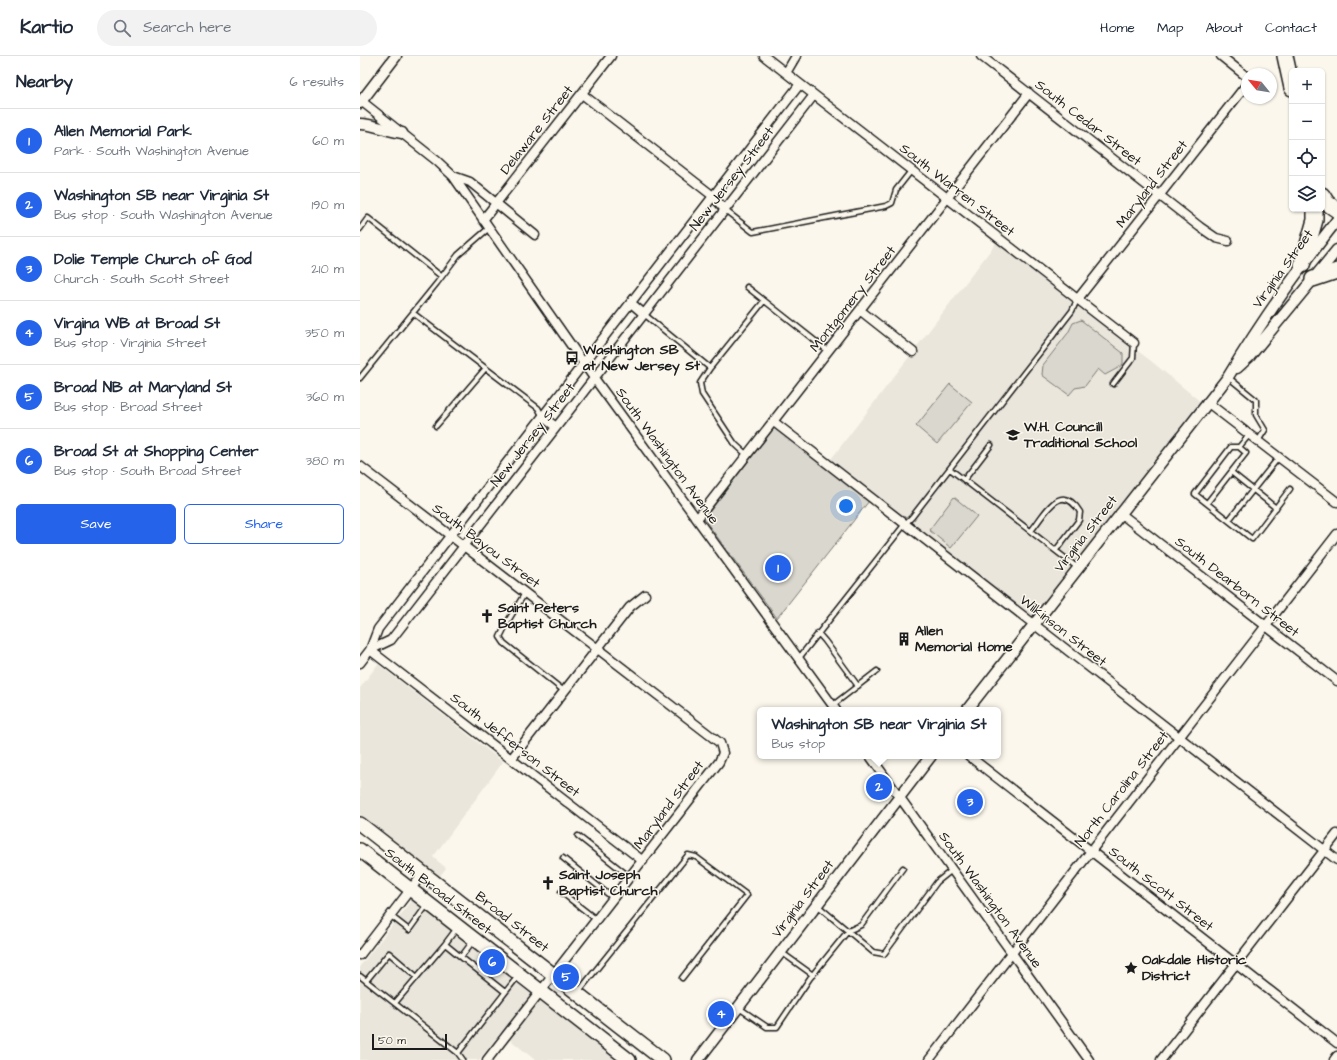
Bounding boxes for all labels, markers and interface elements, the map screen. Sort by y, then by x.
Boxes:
search box [97,10,377,46]
text: Kartio [20,14,73,41]
icon: search [111,17,133,39]
text: Search here [143,17,231,38]
text: Home [1100,18,1135,38]
text: Map [1157,18,1183,38]
text: About [1205,18,1243,38]
text: Contact [1265,18,1317,38]
north arrow [1241,68,1277,104]
map controls [1289,68,1325,212]
button: + [1289,68,1325,104]
text: Nearby [16,70,73,94]
text: 6 results [289,73,344,91]
street label: South Cedar Street [1030,75,1146,171]
street label: Delaware Street [496,81,578,179]
button: − [1289,104,1325,140]
text: Allen Memorial Park [54,121,192,142]
street label: New Jersey Street [685,123,779,235]
text: 1 [28,132,30,150]
text: 60 m [312,132,344,150]
street label: Maryland Street [1111,136,1193,232]
street label: South Warren Street [895,139,1019,242]
button: locate [1289,140,1325,176]
text: Park · South Washington Avenue [54,142,249,160]
button: layers [1289,176,1325,212]
text: Washington SB near Virginia St [54,185,269,206]
text: 2 [25,196,33,214]
text: 190 m [311,196,344,214]
text: Bus stop · South Washington Avenue [54,206,273,224]
street label: Virginia Street [1248,225,1319,312]
street label: Montgomery Street [805,241,901,356]
text: Dolie Temple Church of God [54,249,252,270]
text: 3 [26,260,32,278]
text: 210 m [311,260,344,278]
text: Church · South Scott Street [54,270,229,288]
text: Virgina WB at Broad St [54,313,220,334]
text: 4 [25,324,33,342]
text: 350 m [305,324,344,342]
text: Bus stop · Virginia Street [54,334,207,352]
place label: Washington SB at New Jersey St [582,340,700,376]
bus stop icon: Washington SB at New Jersey St [564,350,580,366]
text: Broad NB at Maryland St [54,377,232,398]
street label: New Jersey Street [486,379,580,491]
street label: South Washington Avenue [611,384,724,529]
text: 5 [24,388,34,406]
text: 360 m [306,388,344,406]
text: Bus stop · Broad Street [54,398,202,416]
place label: W.H. Councill Traditional School [1023,417,1138,453]
school or university icon: W.H. Councill Traditional School [1005,427,1021,443]
text: Broad St at Shopping Center [54,441,259,462]
text: 6 [25,452,33,470]
text: 380 m [305,452,344,470]
text: Bus stop · South Broad Street [54,462,242,480]
street label: Virginia Street [1049,491,1123,577]
your location [836,496,856,516]
street label: South Bayou Street [428,499,544,594]
button: Save [16,504,176,544]
button: Share [184,504,344,544]
street label: South Dearborn Street [1171,532,1304,642]
pin: 1 [765,553,791,583]
street label: Wilkinson Street [1015,591,1111,672]
place label: Saint Peters Baptist Church [497,598,597,634]
church icon: Saint Peters Baptist Church [479,608,495,624]
place label: Allen Memorial Home [915,621,1013,657]
building icon: Allen Memorial Home [896,631,912,647]
street label: South Jefferson Street [446,688,584,802]
popup [757,707,1001,759]
text: Washington SB near Virginia St [771,714,987,735]
street label: North Carolina Street [1070,726,1174,851]
text: Bus stop [771,735,825,753]
street label: Maryland Street [629,756,709,854]
pin: 2 [866,772,892,802]
pin: 3 [957,787,983,817]
street label: South Washington Avenue [934,828,1047,973]
street label: South Scott Street [1104,842,1218,936]
street label: South Broad Street [380,843,496,939]
street label: Virginia Street [767,856,839,942]
place label: Saint Joseph Baptist Church [558,865,658,901]
church icon: Saint Joseph Baptist Church [540,875,556,891]
street label: Broad Street [471,887,553,957]
pin: 6 [479,947,505,977]
place label: Oakdale Historic District [1142,950,1247,986]
place icon: Oakdale Historic District [1123,960,1139,976]
pin: 5 [553,962,579,992]
pin: 4 [708,999,734,1029]
scale bar [372,1032,447,1051]
text: 50 m [378,1033,406,1048]

